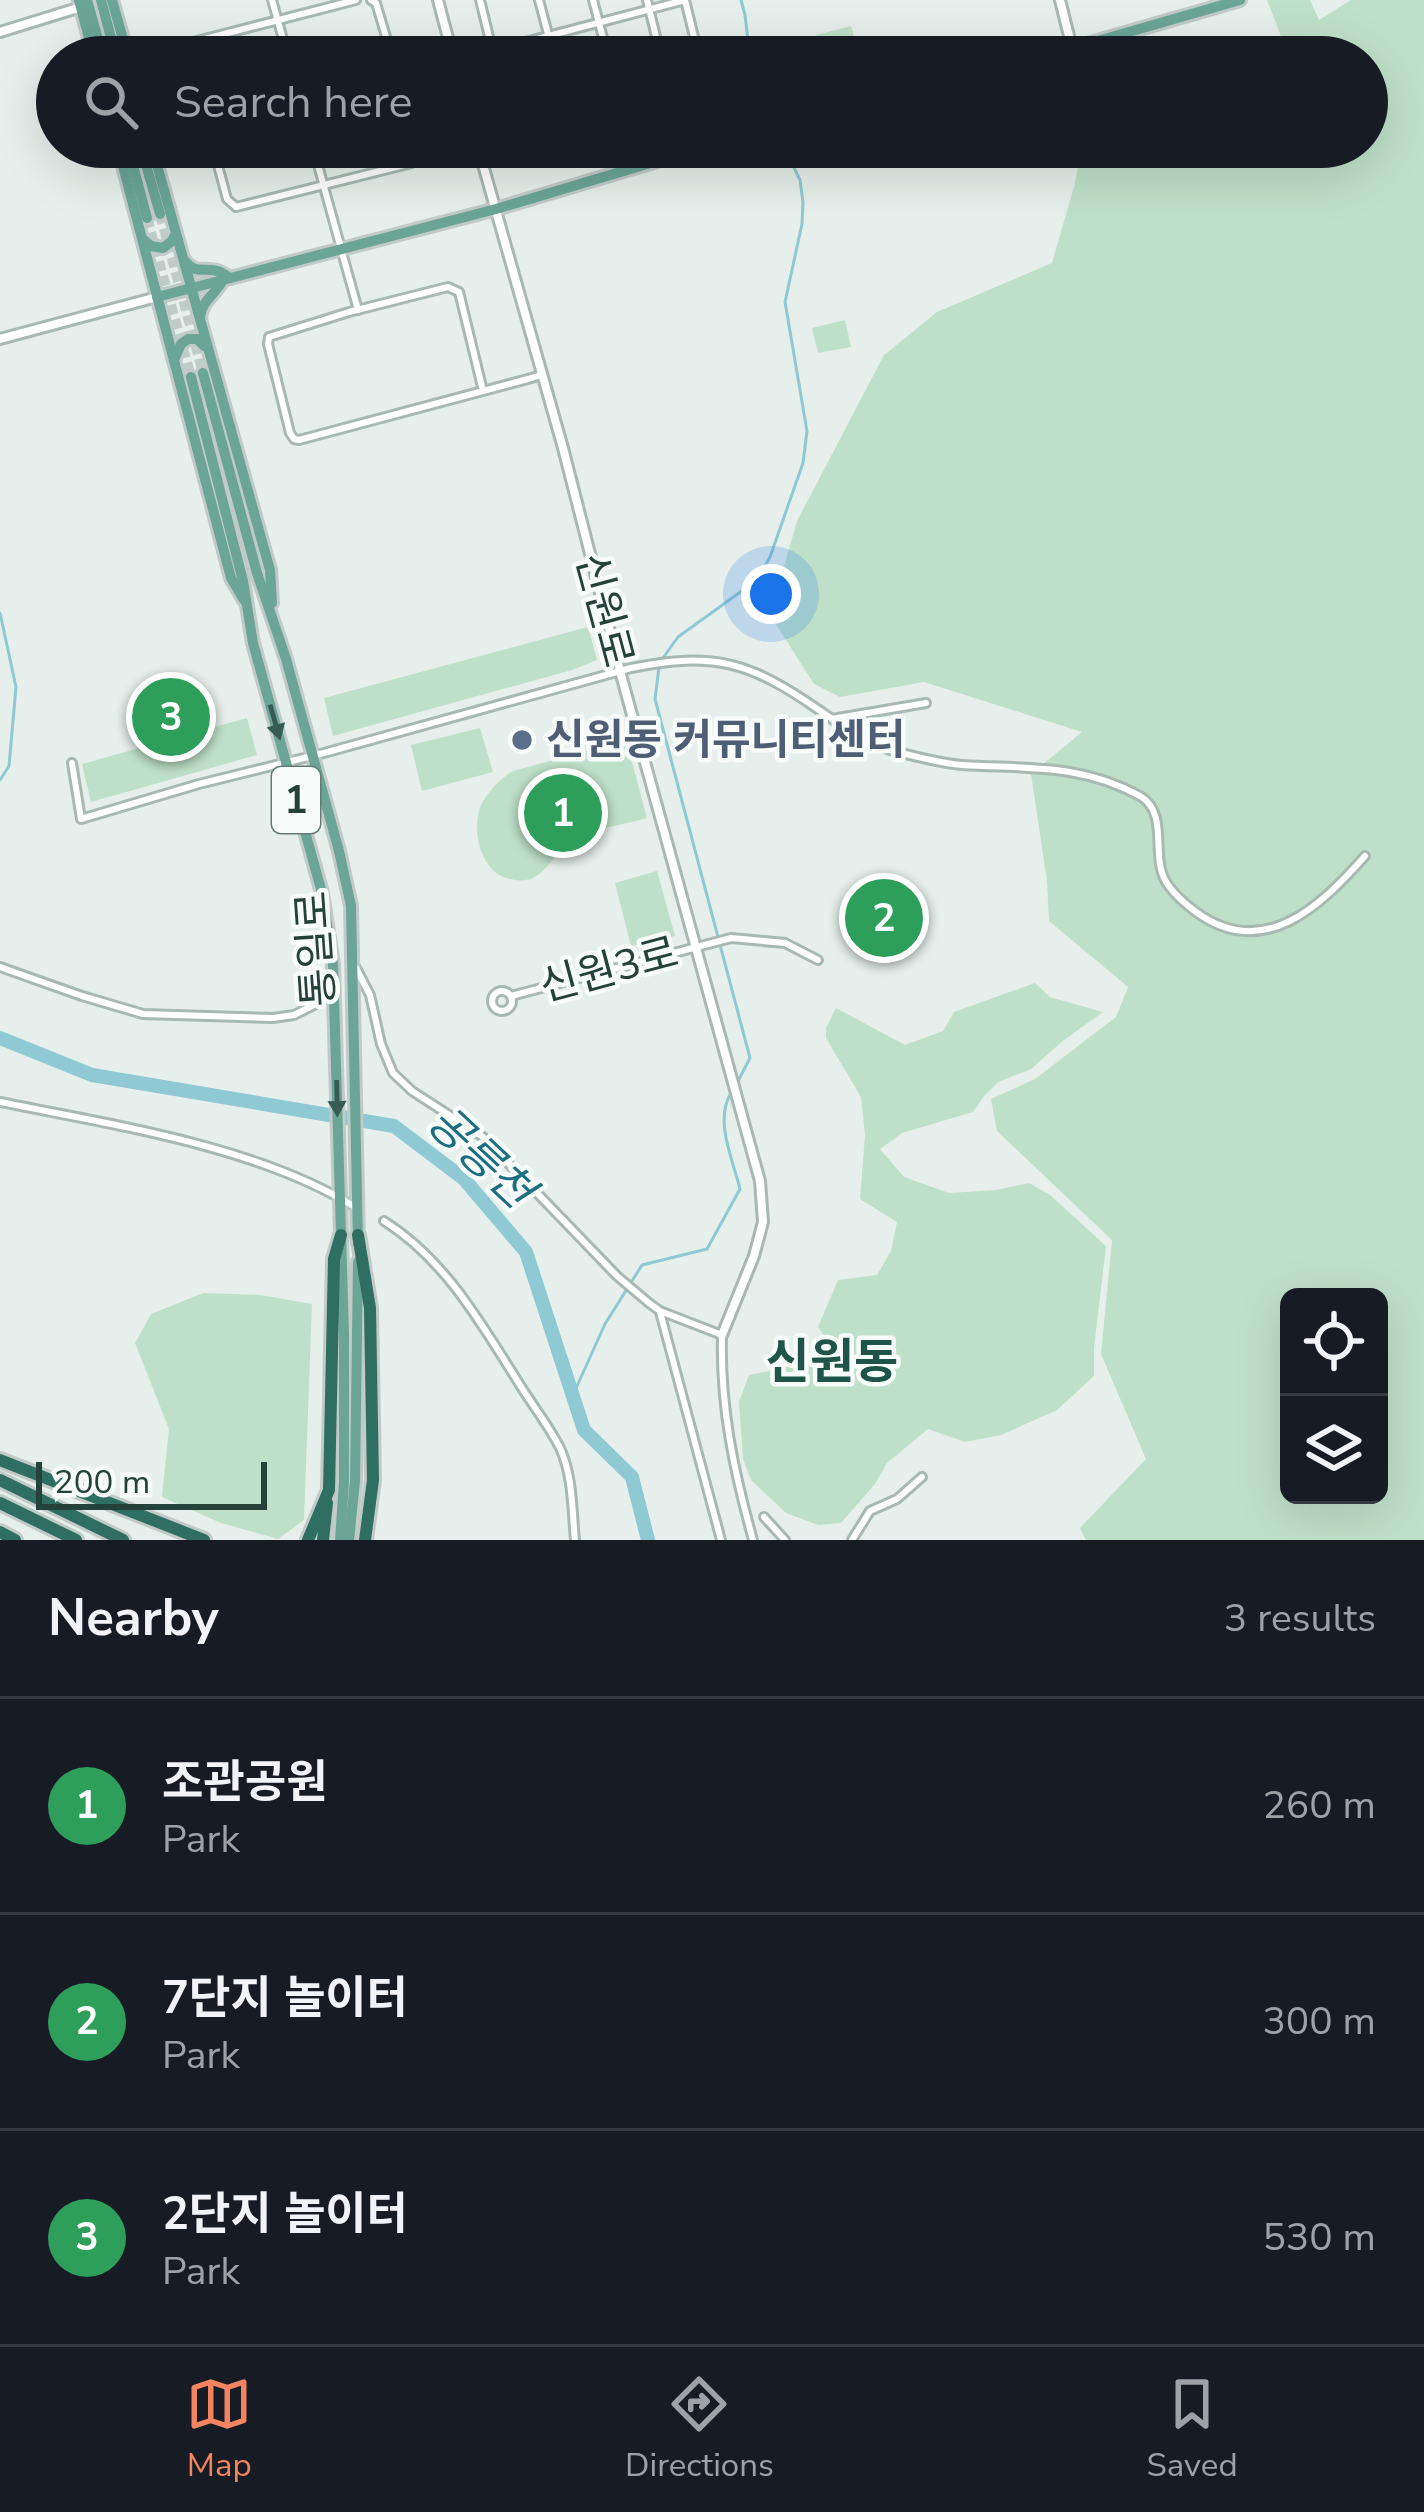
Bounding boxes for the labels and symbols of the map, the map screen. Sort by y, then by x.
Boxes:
street label: 신원로 [561,547,647,673]
your location [741,564,801,624]
pin: 3 [132,672,210,762]
one-way arrow [266,703,285,740]
place label: 신원동 커뮤니티센터 [546,712,905,769]
marker: 신원동 커뮤니티센터 [509,727,535,753]
road number: 1 [272,767,320,833]
pin: 1 [524,768,602,858]
pin: 2 [845,873,923,963]
street label: 통일로 [284,889,348,1009]
street label: 신원3로 [533,924,685,1016]
one-way arrow [327,1080,346,1118]
water label: 공릉천 [414,1092,550,1225]
district label: 신원동 [766,1329,898,1395]
scale bar [36,1456,267,1509]

